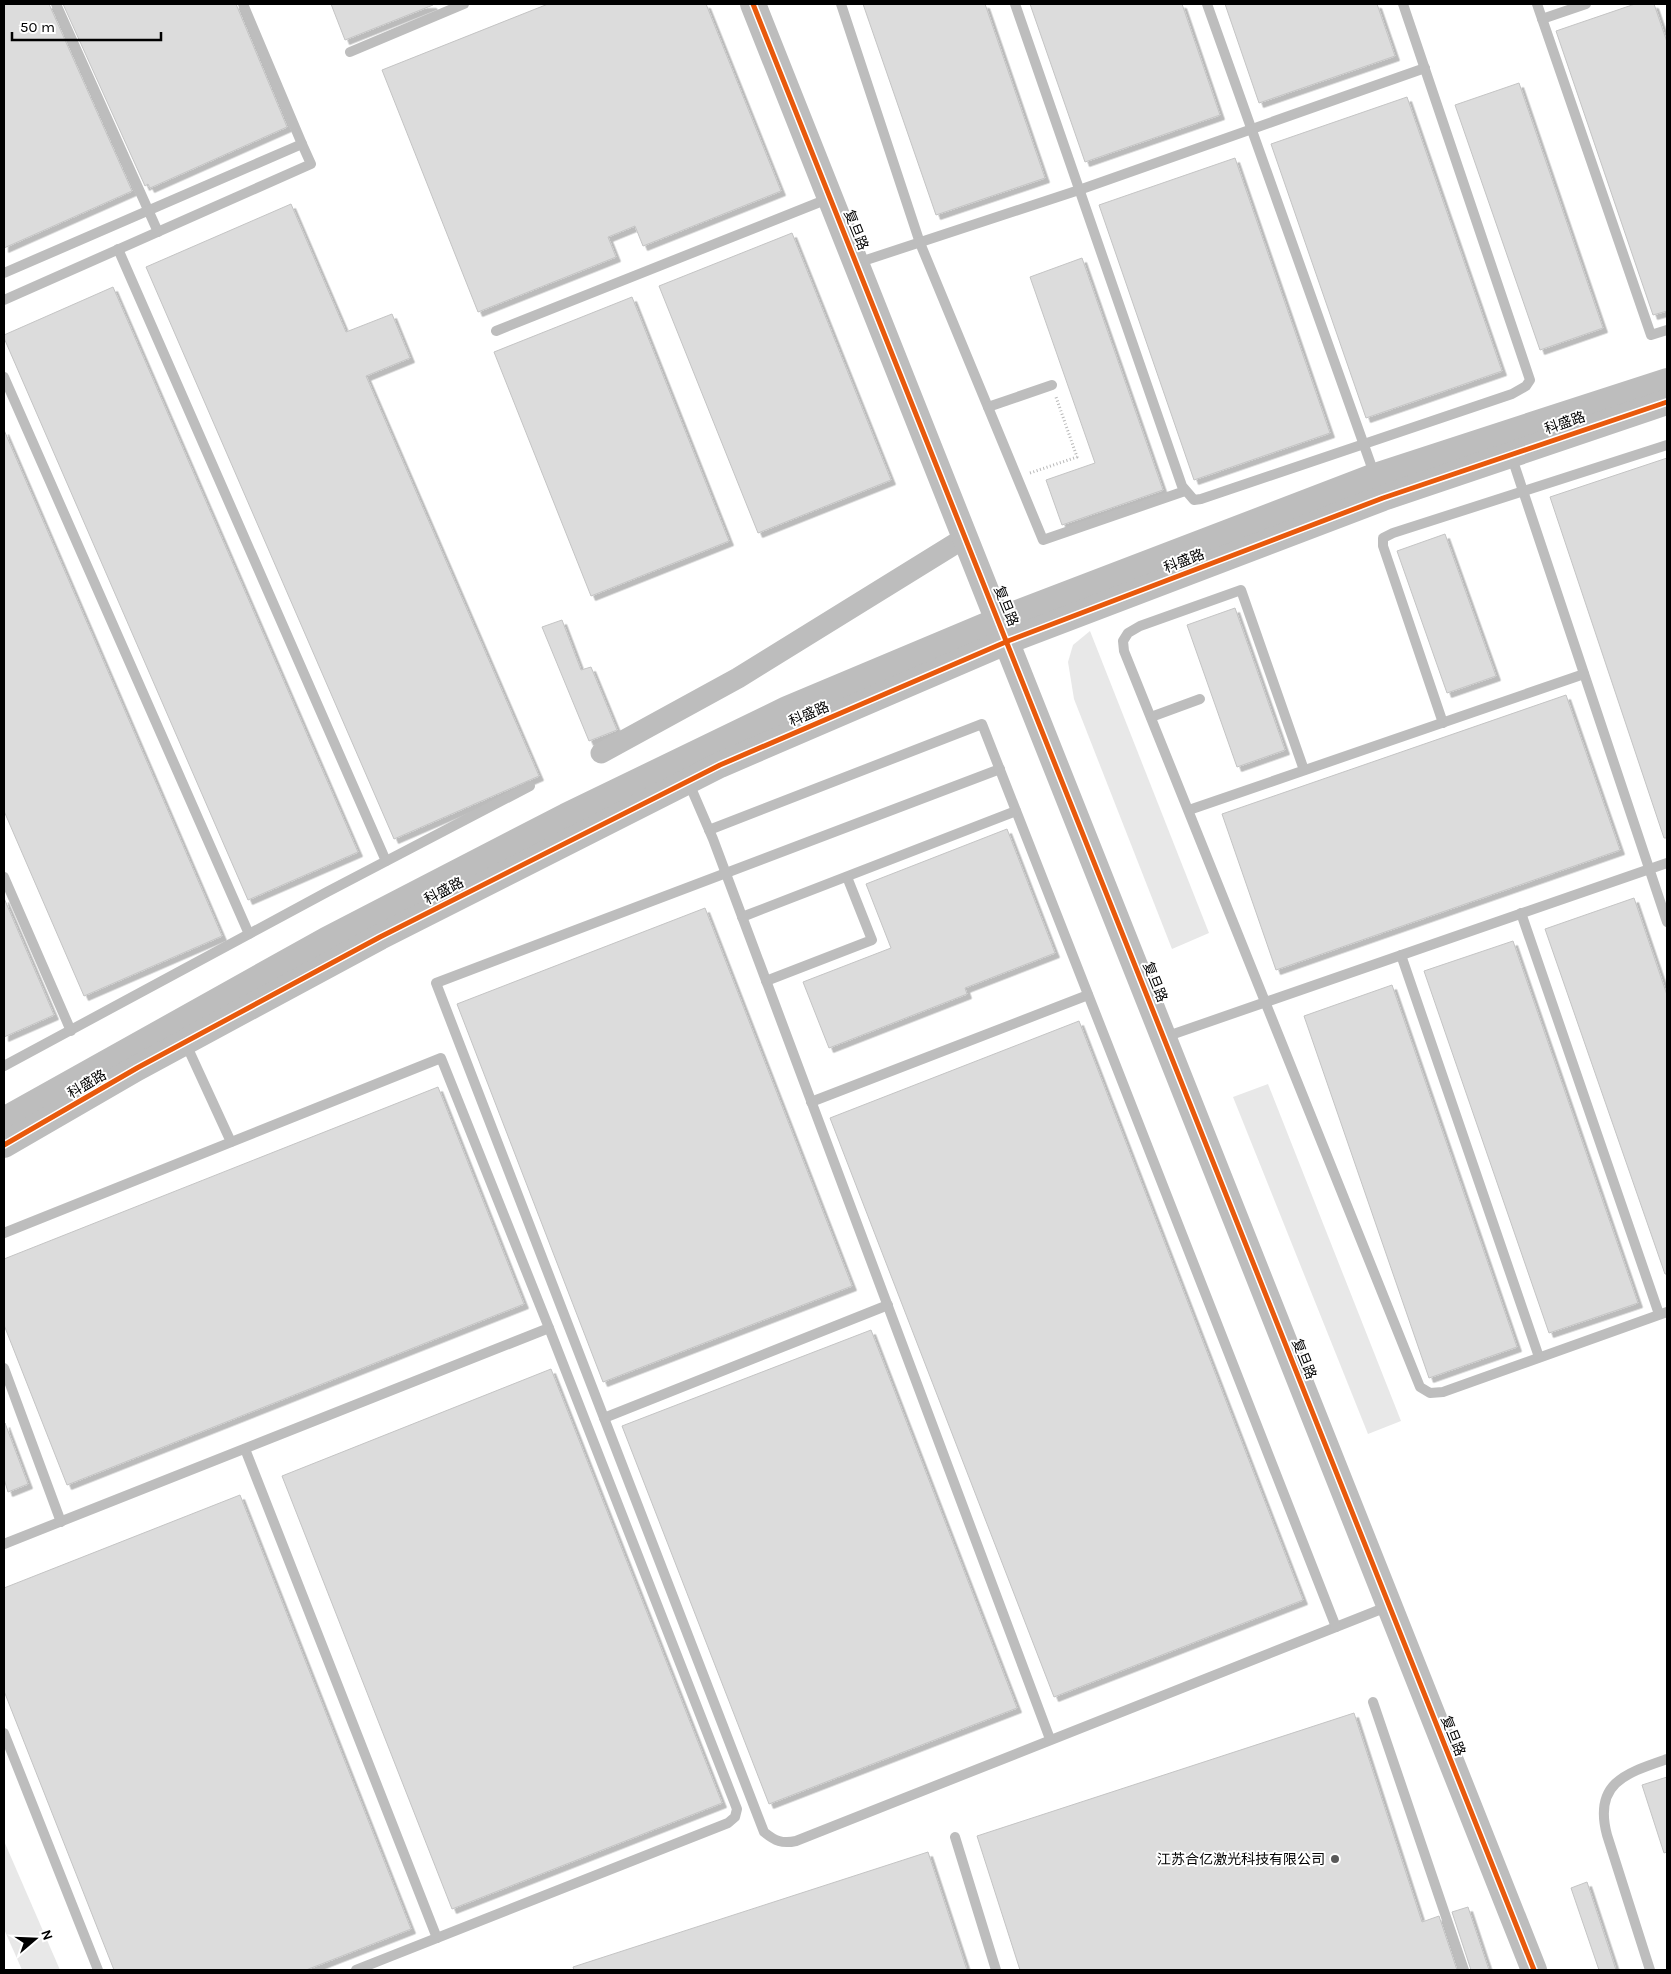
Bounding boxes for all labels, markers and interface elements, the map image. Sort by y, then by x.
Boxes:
scale bar [12,10,161,42]
text: 50 m [20,18,55,36]
street label: 复旦路 [840,207,872,253]
street label: 科盛路 [1542,408,1588,438]
street label: 科盛路 [1161,546,1207,576]
street label: 复旦路 [990,583,1022,629]
street label: 科盛路 [786,698,832,730]
street label: 科盛路 [421,874,467,908]
street label: 复旦路 [1139,959,1171,1005]
street label: 科盛路 [65,1066,109,1102]
street label: 复旦路 [1288,1336,1320,1382]
street label: 复旦路 [1437,1713,1469,1759]
place label: 江苏合亿激光科技有限公司 [1157,1851,1325,1868]
marker: 江苏合亿激光科技有限公司 [1329,1853,1341,1865]
north arrow [10,1914,60,1964]
text: N [37,1927,56,1942]

